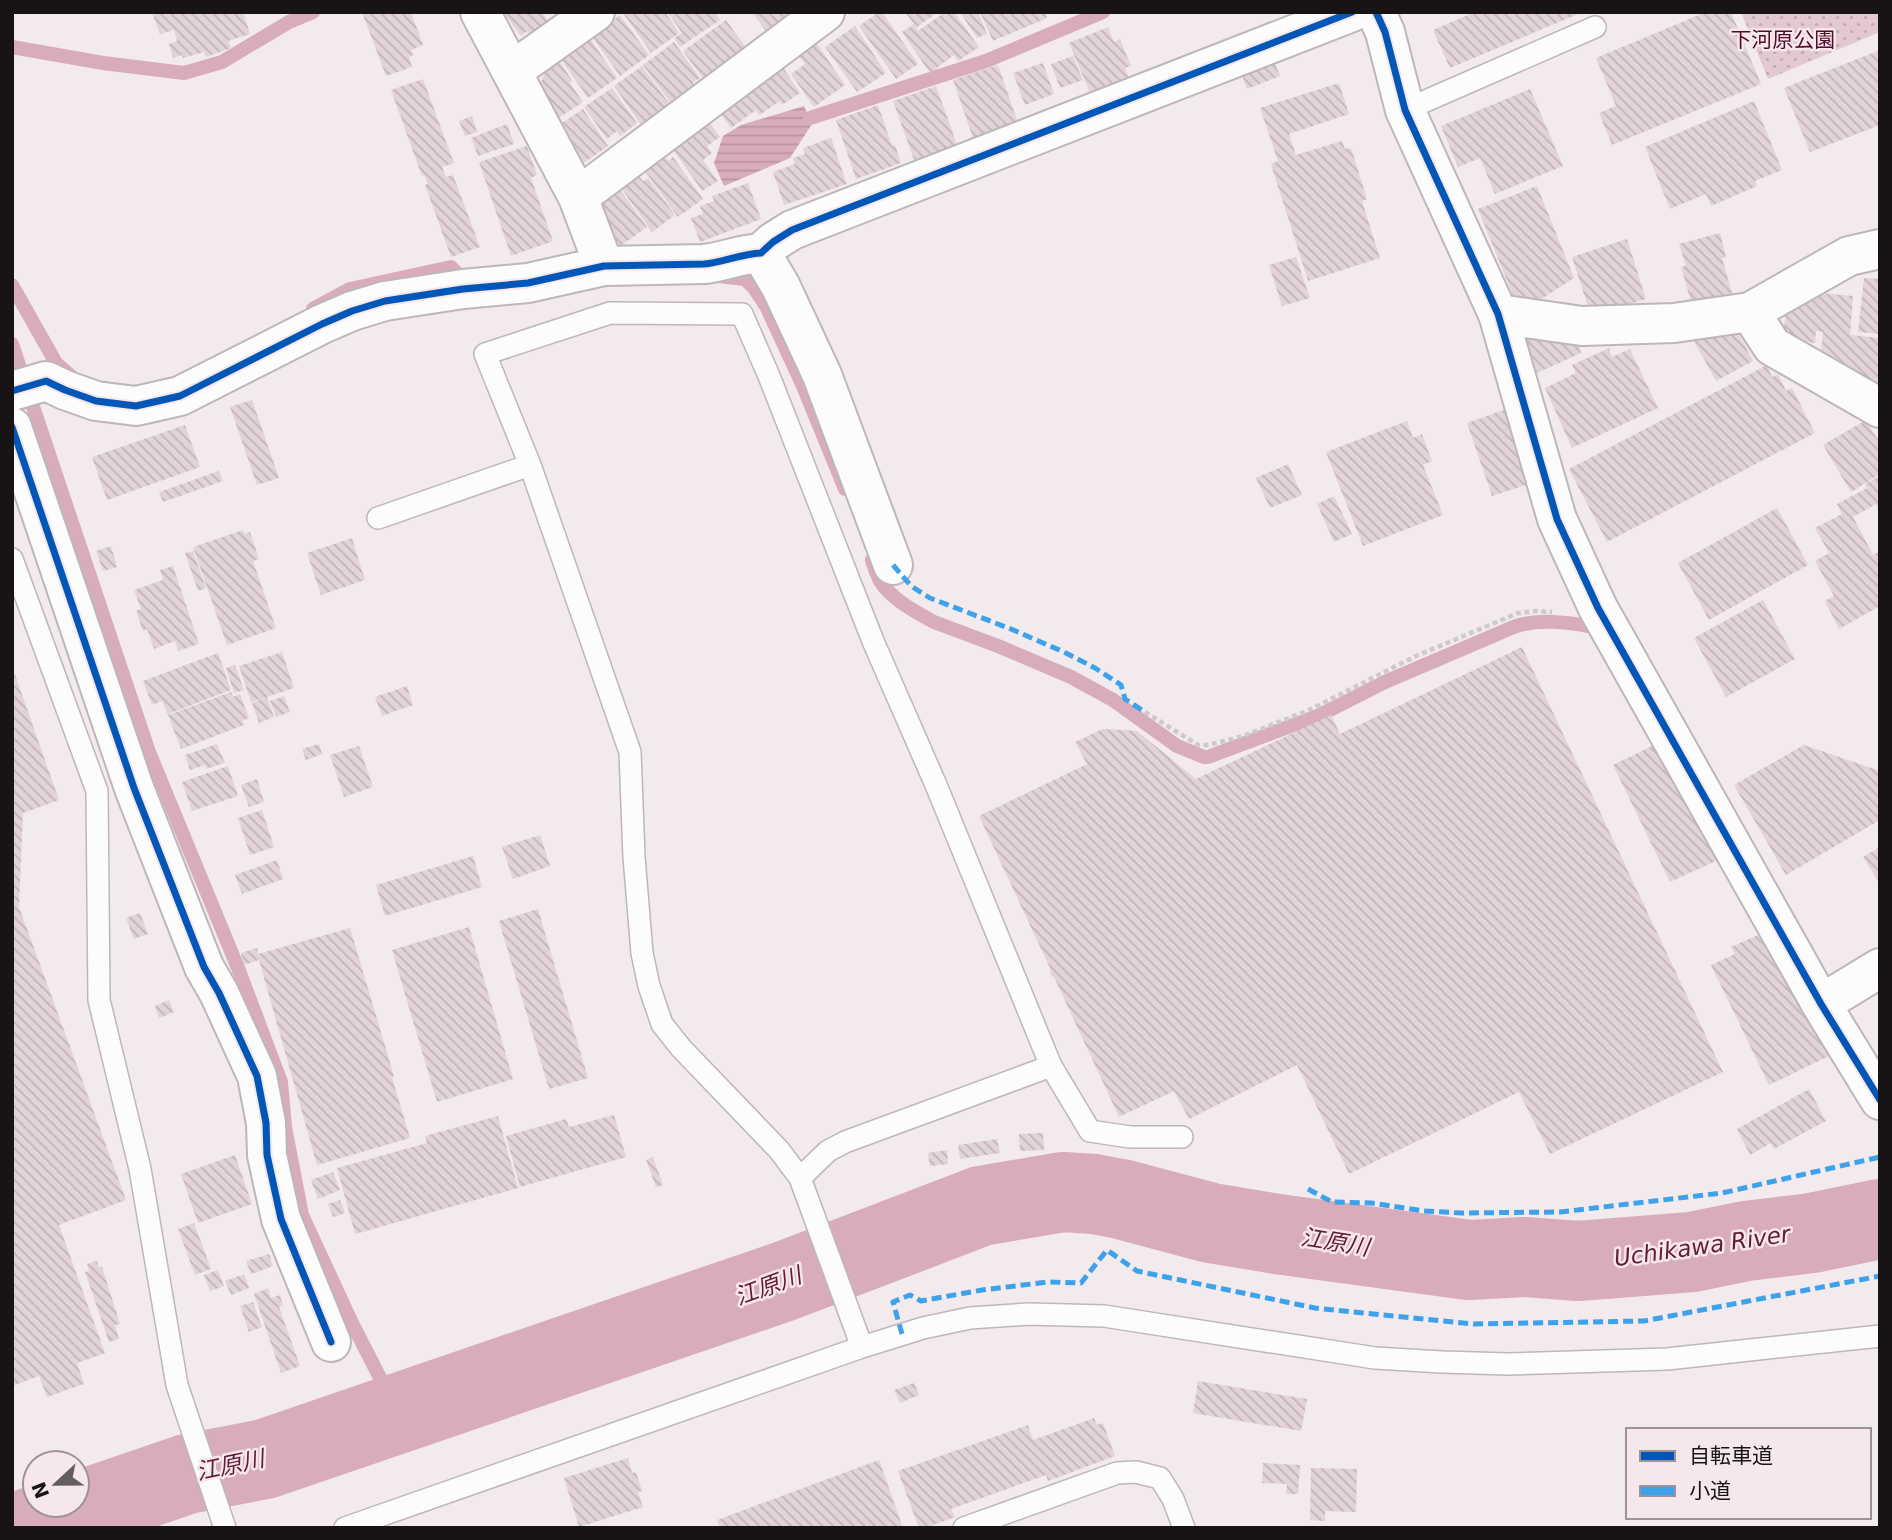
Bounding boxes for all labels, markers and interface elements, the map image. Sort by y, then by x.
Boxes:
park label: 下河原公園 [1731,28,1836,52]
water label: Uchikawa River [1612,1221,1793,1271]
water label: 江原川 [1299,1224,1374,1261]
water label: 江原川 [731,1261,808,1310]
legend [1626,1428,1871,1519]
water label: 江原川 [194,1444,269,1485]
text: 自転車道 [1689,1444,1773,1468]
north arrow [21,1449,91,1519]
text: N [27,1479,53,1502]
text: 小道 [1689,1479,1731,1503]

